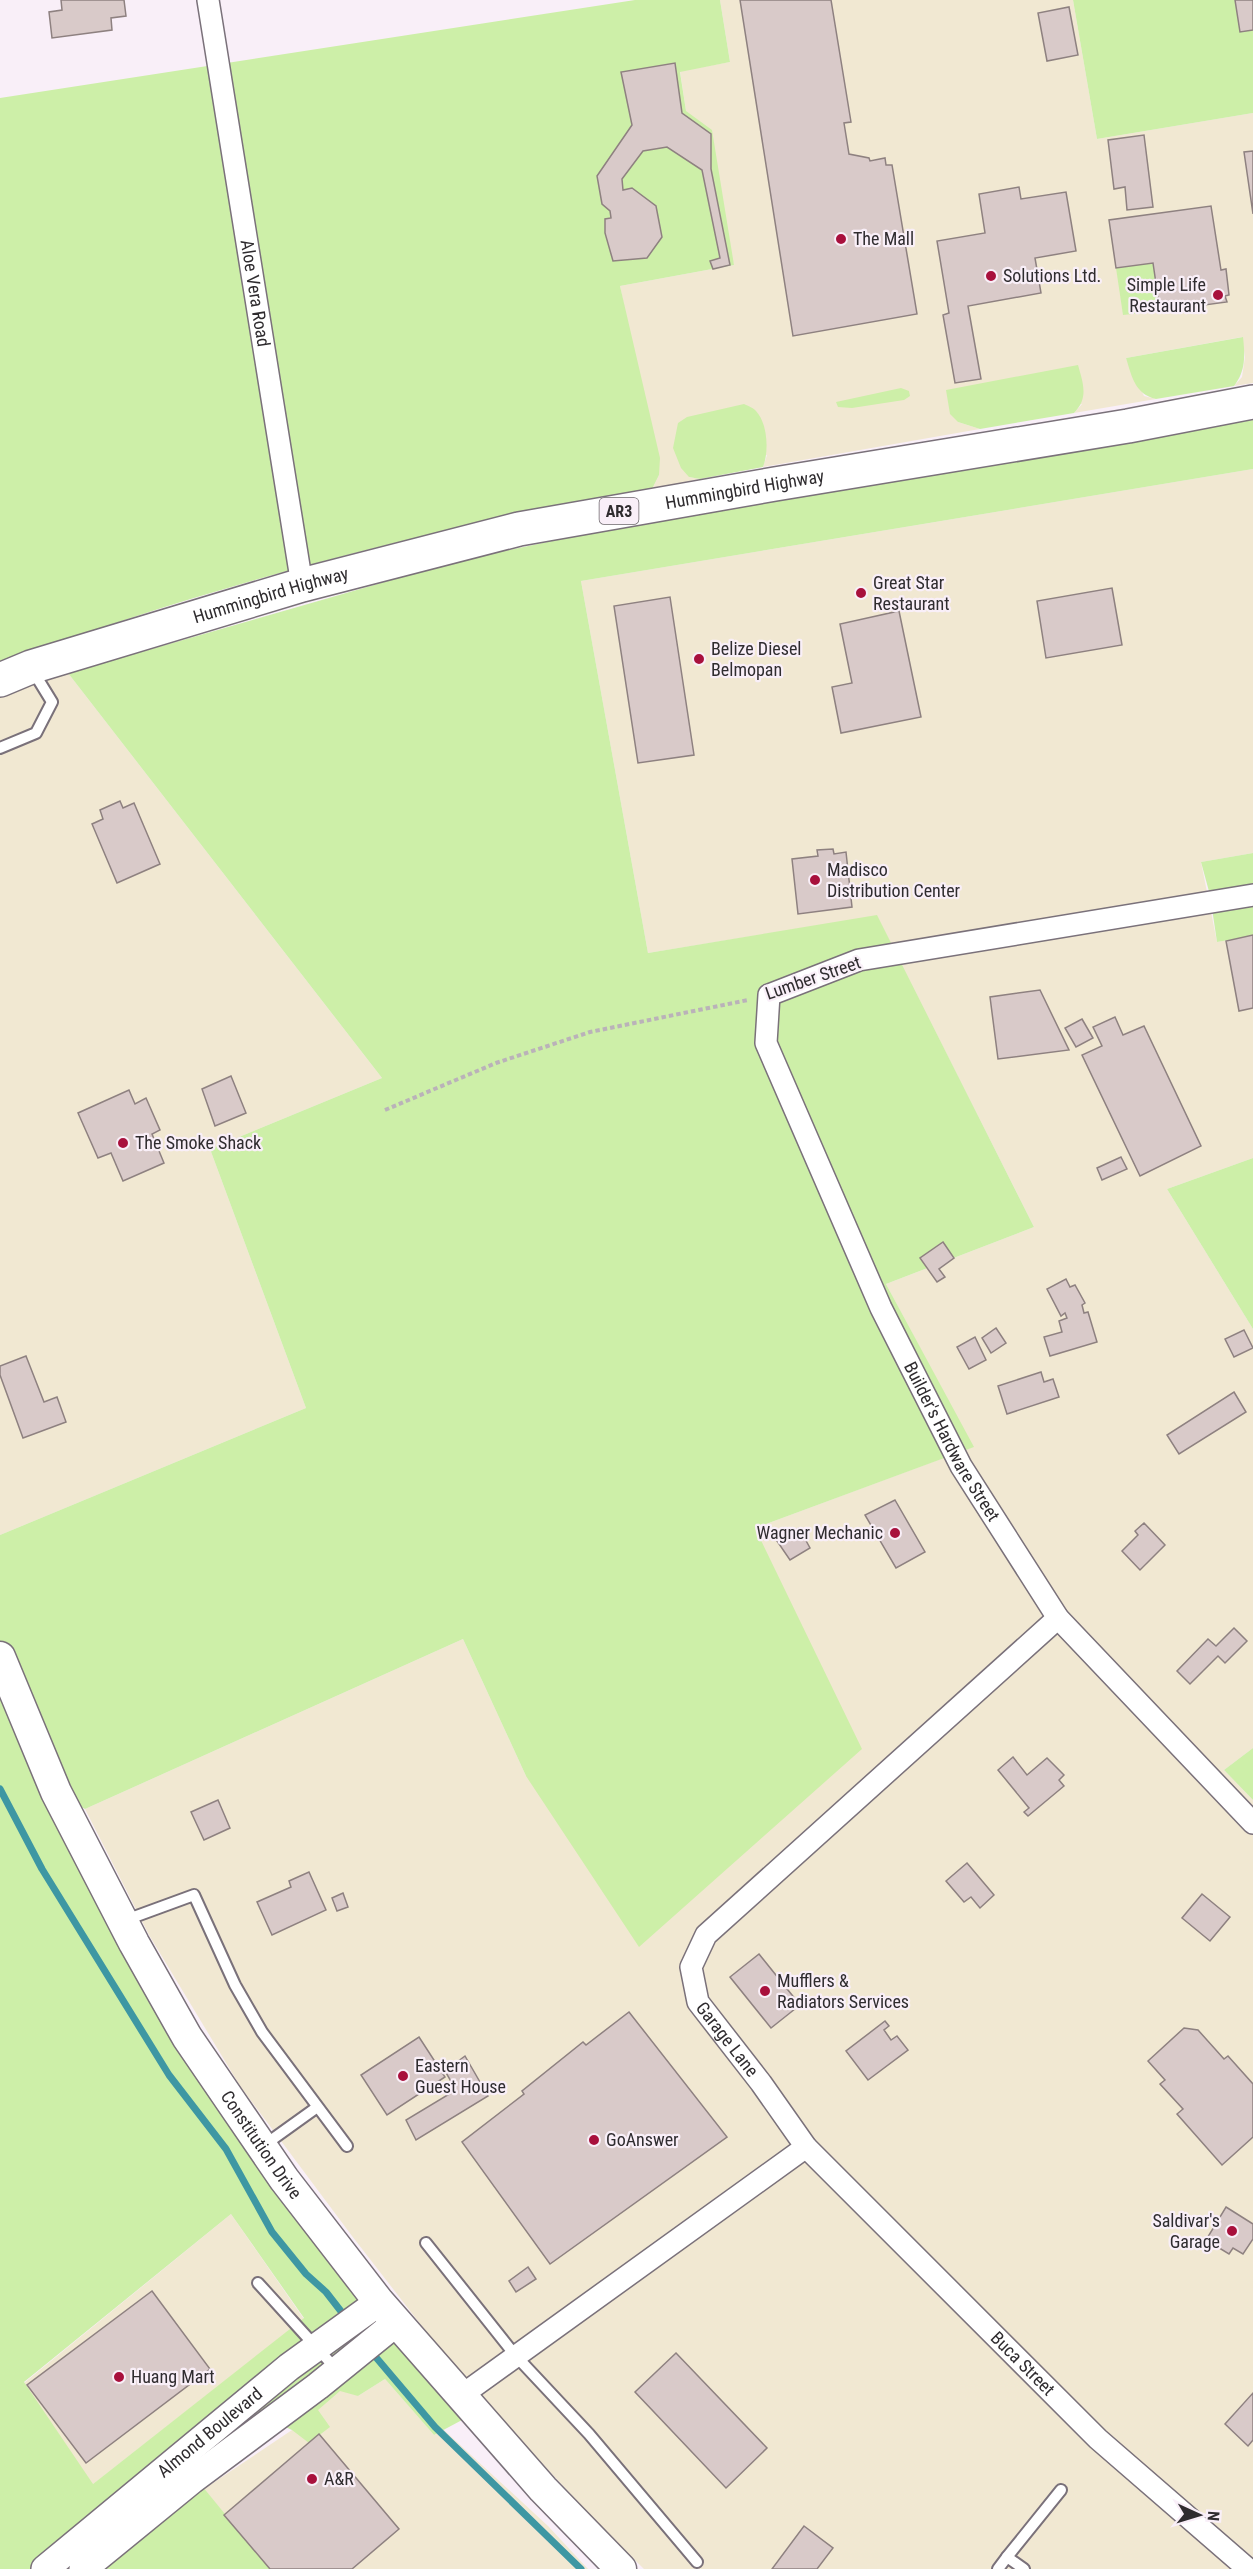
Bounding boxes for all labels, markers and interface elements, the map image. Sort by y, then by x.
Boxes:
place label: The Mall [853,228,914,249]
marker: The Mall [834,232,848,246]
street label: Aloe Vera Road [237,238,275,348]
place label: Solutions Ltd. [1003,265,1101,286]
marker: Solutions Ltd. [984,269,998,283]
place label: Simple Life Restaurant [1127,274,1206,316]
marker: Simple Life Restaurant [1211,288,1225,302]
street label: Hummingbird Highway [664,465,826,513]
road number: AR3 [600,498,638,524]
street label: Hummingbird Highway [191,562,351,627]
place label: Great Star Restaurant [873,572,950,614]
marker: Great Star Restaurant [854,586,868,600]
place label: Belize Diesel Belmopan [711,638,801,680]
marker: Belize Diesel Belmopan [692,652,706,666]
place label: Madisco Distribution Center [827,859,961,901]
marker: Madisco Distribution Center [808,873,822,887]
street label: Lumber Street [762,951,863,1004]
place label: The Smoke Shack [135,1132,261,1153]
marker: The Smoke Shack [116,1136,130,1150]
street label: Builder's Hardware Street [900,1358,1004,1525]
place label: Wagner Mechanic [756,1522,883,1543]
marker: Wagner Mechanic [888,1526,902,1540]
place label: Mufflers & Radiators Services [777,1970,909,2012]
marker: Mufflers & Radiators Services [758,1984,772,1998]
street label: Garage Lane [692,1997,763,2081]
place label: Eastern Guest House [415,2055,506,2097]
marker: Eastern Guest House [396,2069,410,2083]
street label: Constitution Drive [217,2087,306,2203]
place label: GoAnswer [606,2129,679,2150]
marker: GoAnswer [587,2133,601,2147]
place label: Saldivar's Garage [1152,2210,1220,2252]
marker: Saldivar's Garage [1225,2224,1239,2238]
street label: Buca Street [987,2327,1059,2400]
place label: Huang Mart [131,2366,215,2387]
marker: Huang Mart [112,2370,126,2384]
street label: Almond Boulevard [153,2383,266,2482]
place label: A&R [324,2468,354,2489]
marker: A&R [305,2472,319,2486]
north arrow [1169,2485,1229,2545]
text: N [1204,2510,1223,2522]

